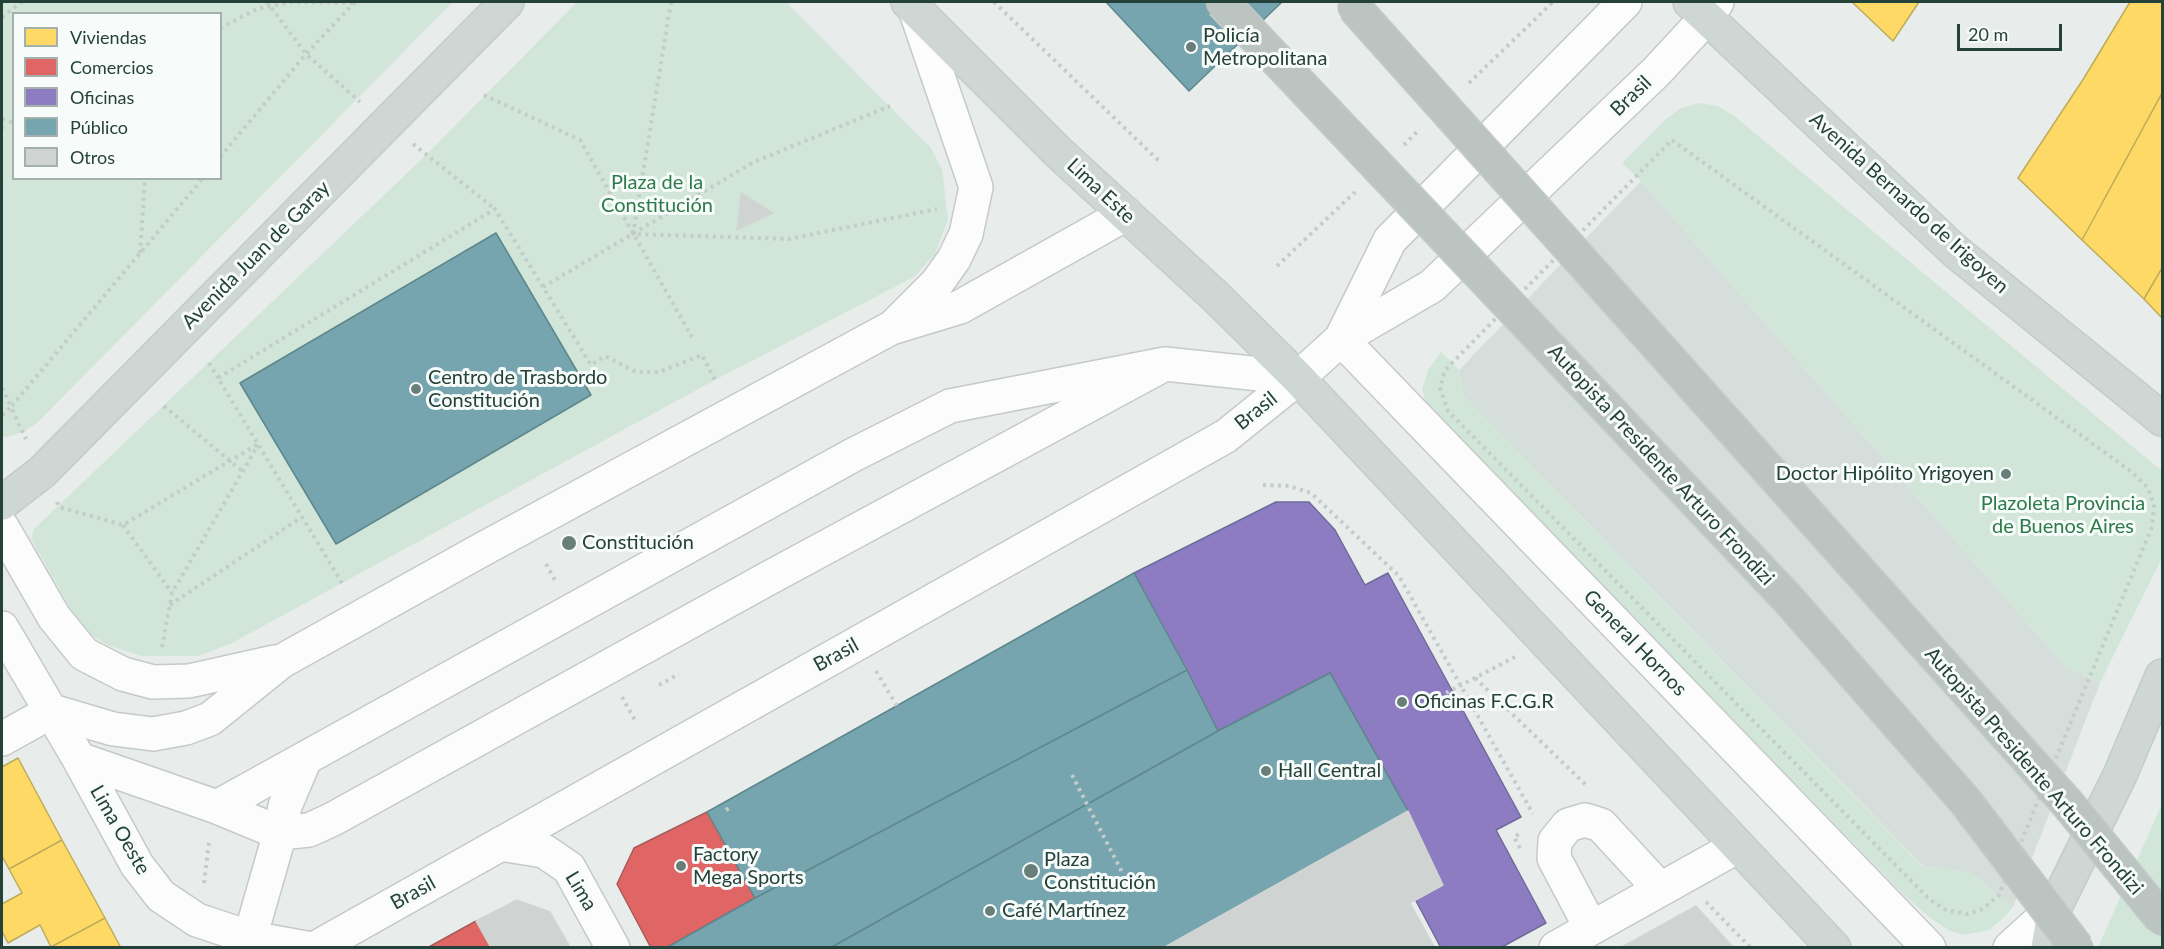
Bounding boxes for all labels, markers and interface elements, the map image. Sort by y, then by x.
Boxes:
legend [12,12,222,180]
scale bar [1960,12,2065,50]
text: 20 m [1968,23,2008,45]
place label: Policía Metropolitana [1203,24,1327,71]
text: Viviendas [70,26,146,48]
marker: Policía Metropolitana [1184,40,1198,54]
text: Comercios [70,56,153,78]
street label: Brasil [1605,71,1657,121]
text: Oficinas [70,86,134,108]
street label: Avenida Bernardo de Irigoyen [1805,107,2013,299]
text: Público [70,116,128,138]
text: Otros [70,146,115,168]
street label: Lima Este [1062,153,1140,229]
park label: Plaza de la Constitución [601,171,713,218]
street label: Avenida Juan de Garay [177,176,335,334]
street label: Autopista Presidente Arturo Frondizi [1543,340,1779,590]
place label: Centro de Trasbordo Constitución [428,366,607,413]
marker: Centro de Trasbordo Constitución [409,382,423,396]
street label: Brasil [1230,387,1282,435]
place label: Doctor Hipólito Yrigoyen [1776,462,1994,486]
marker: Doctor Hipólito Yrigoyen [1999,467,2013,481]
park label: Plazoleta Provincia de Buenos Aires [1981,492,2145,539]
place label: Constitución [582,531,694,555]
marker: Constitución [560,534,578,552]
street label: General Hornos [1578,585,1692,701]
street label: Brasil [809,633,863,677]
street label: Autopista Presidente Arturo Frondizi [1920,642,2148,900]
place label: Oficinas F.C.G.R [1414,690,1554,714]
marker: Oficinas F.C.G.R [1395,695,1409,709]
place label: Hall Central [1278,759,1381,783]
marker: Hall Central [1259,764,1273,778]
street label: Lima Oeste [85,781,155,879]
place label: Factory Mega Sports [693,843,804,890]
place label: Plaza Constitución [1044,848,1156,895]
marker: Factory Mega Sports [674,859,688,873]
marker: Plaza Constitución [1022,862,1040,880]
street label: Lima [560,867,602,915]
street label: Brasil [386,871,440,915]
place label: Café Martínez [1002,899,1126,923]
marker: Café Martínez [983,904,997,918]

